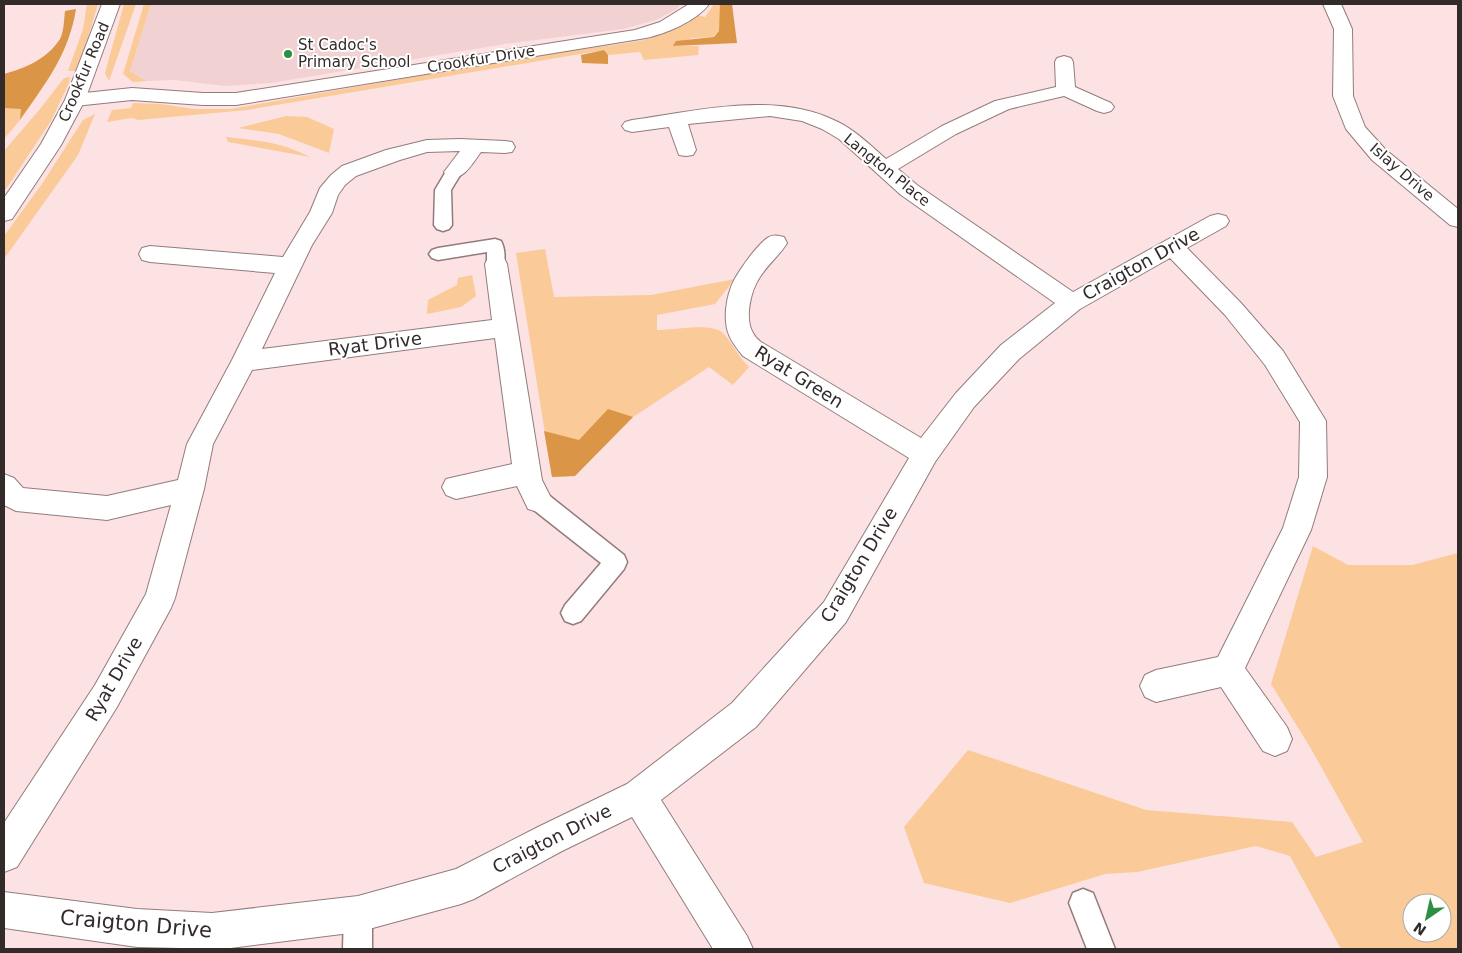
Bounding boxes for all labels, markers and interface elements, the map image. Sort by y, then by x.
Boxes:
street label: Crookfur Road [55,19,113,125]
place label: St Cadoc's Primary School [298,36,411,71]
street label: Crookfur Drive [426,42,536,76]
marker: St Cadoc's Primary School [282,48,294,60]
street label: Langton Place [840,130,934,210]
street label: Islay Drive [1366,139,1438,205]
street label: Craigton Drive [1079,223,1203,304]
street label: Ryat Drive [327,327,423,360]
street label: Ryat Green [751,341,847,412]
street label: Craigton Drive [816,503,901,626]
street label: Ryat Drive [81,633,146,725]
street label: Craigton Drive [489,800,615,878]
north arrow [1402,893,1452,943]
street label: Craigton Drive [59,905,213,943]
text: N [1410,919,1429,939]

